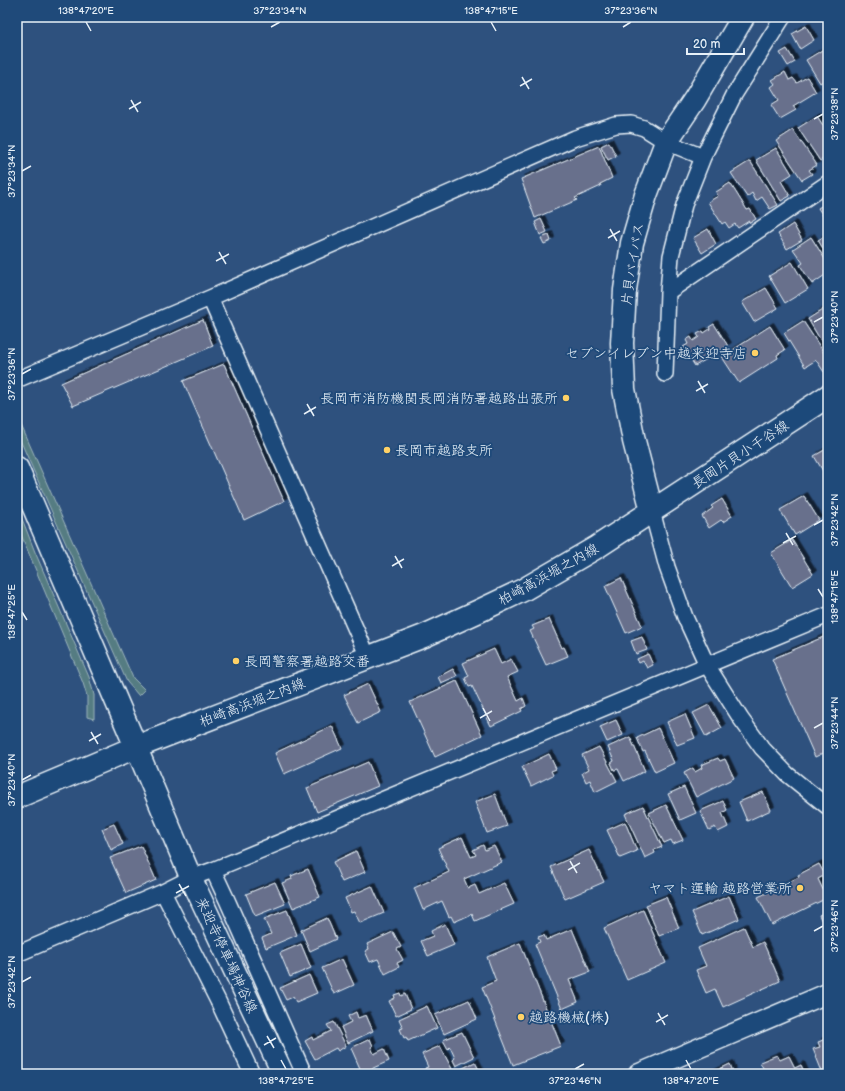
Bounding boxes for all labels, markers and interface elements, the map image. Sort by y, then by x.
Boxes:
text: 138°47'20"E [58,5,114,17]
text: 37°23'34"N [253,5,307,17]
text: 138°47'15"E [464,5,518,17]
text: 37°23'36"N [604,5,658,17]
scale bar [687,30,744,56]
text: 20 m [693,37,720,52]
text: 37°23'38"N [829,88,841,141]
text: 37°23'34"N [6,144,18,198]
street label: 片貝バイパス [618,221,647,307]
text: 37°23'40"N [829,291,841,344]
place label: セブンイレブン中越来迎寺店 [565,345,747,362]
text: 37°23'36"N [6,347,18,401]
marker: セブンイレブン中越来迎寺店 [750,348,760,358]
place label: 長岡市消防機関長岡消防署越路出張所 [320,390,558,407]
marker: 長岡市消防機関長岡消防署越路出張所 [561,393,571,403]
street label: 長岡片貝小千谷線 [689,417,792,492]
place label: 長岡市越路支所 [395,442,493,459]
marker: 長岡市越路支所 [382,445,392,455]
text: 37°23'42"N [829,493,841,547]
street label: 柏崎高浜堀之内線 [495,540,601,609]
text: 138°47'15"E [829,570,841,624]
text: 138°47'25"E [6,584,18,640]
place label: 長岡警察署越路交番 [244,653,370,670]
marker: 長岡警察署越路交番 [231,656,241,666]
street label: 柏崎高浜堀之内線 [197,674,308,730]
text: 37°23'44"N [829,696,841,750]
text: 37°23'40"N [6,754,18,807]
place label: ヤマト運輸 越路営業所 [648,880,792,897]
marker: ヤマト運輸 越路営業所 [795,883,805,893]
street label: 来迎寺停車場神谷線 [192,895,261,1016]
text: 37°23'46"N [829,899,841,953]
text: 37°23'42"N [6,955,18,1009]
place label: 越路機械(株) [529,1009,609,1026]
marker: 越路機械(株) [516,1012,526,1022]
text: 138°47'25"E [258,1075,314,1087]
text: 37°23'46"N [548,1075,602,1087]
text: 138°47'20"E [663,1075,719,1087]

